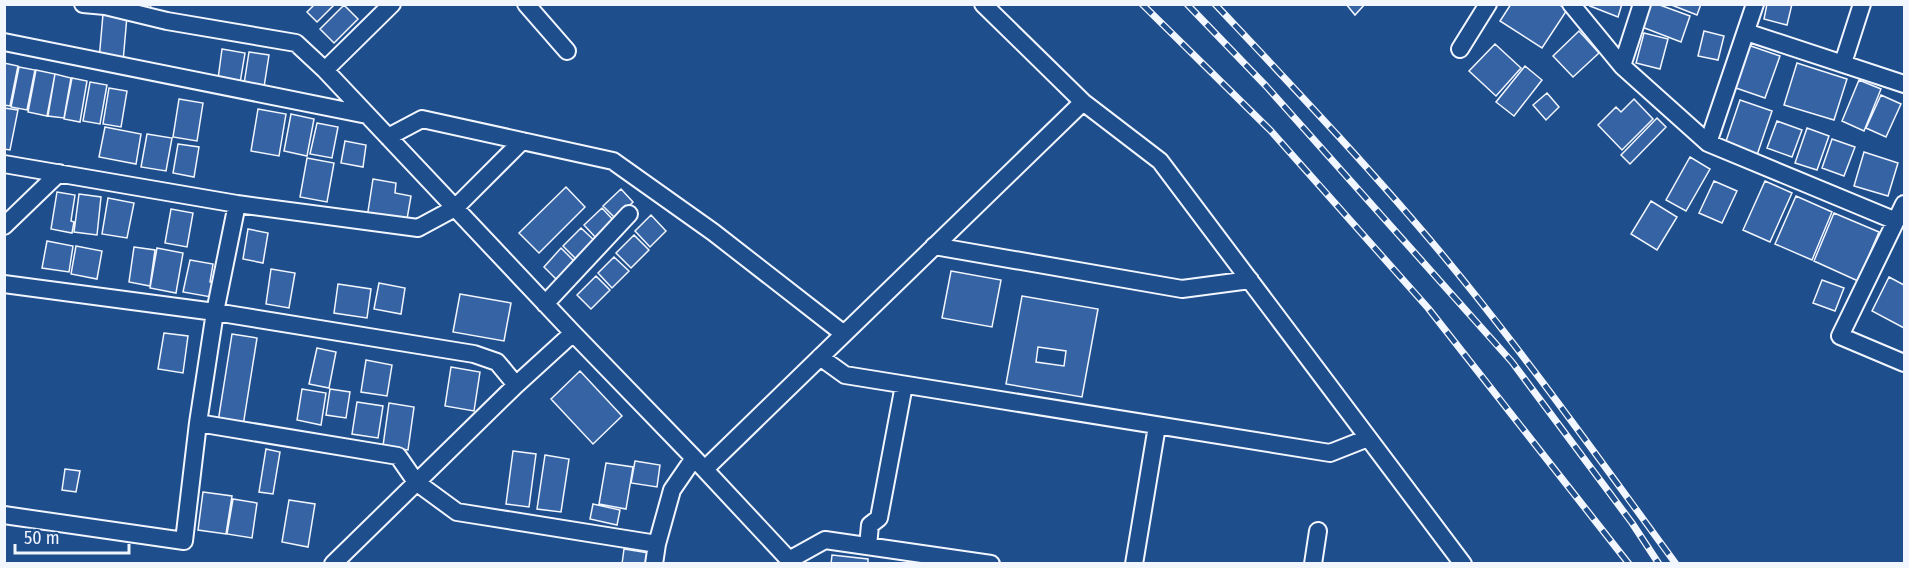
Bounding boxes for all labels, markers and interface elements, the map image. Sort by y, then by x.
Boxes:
scale bar [15,517,129,555]
text: 50 m [24,527,60,549]

